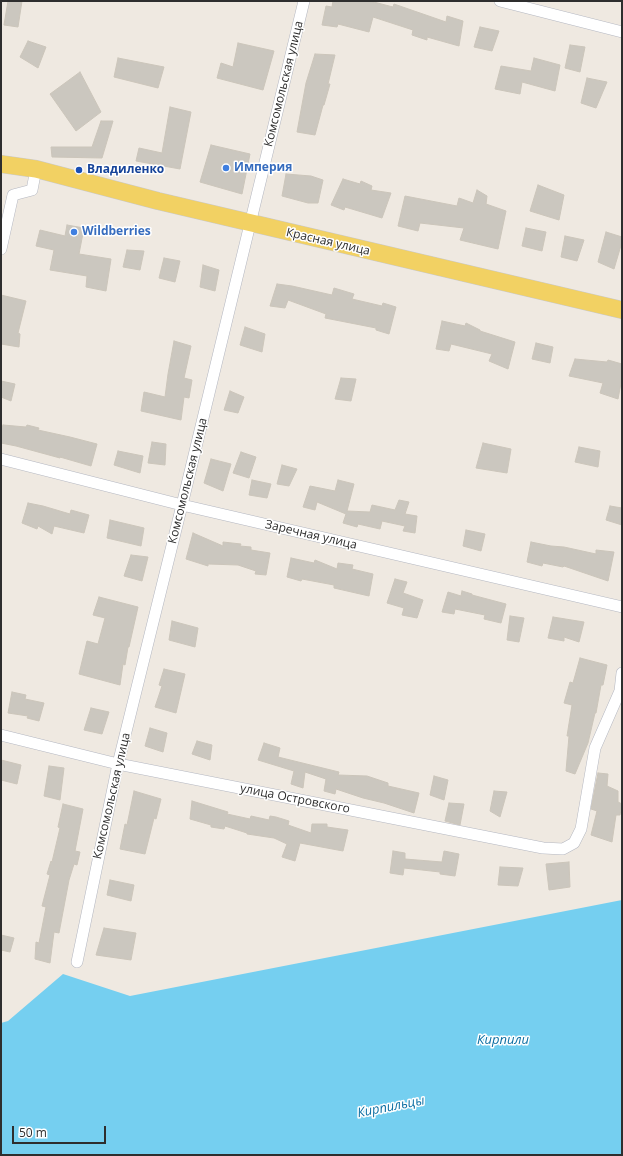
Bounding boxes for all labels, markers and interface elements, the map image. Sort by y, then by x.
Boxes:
street label: Комсомольская улица [261,20,307,148]
place label: Империя [234,161,292,175]
place label: Владиленко [87,163,164,177]
marker: Империя [221,163,231,173]
marker: Владиленко [74,165,84,175]
place label: Wildberries [82,225,151,239]
street label: Красная улица [285,225,371,259]
marker: Wildberries [69,227,79,237]
street label: Комсомольская улица [165,417,211,545]
street label: Заречная улица [264,517,358,553]
street label: Комсомольская улица [90,731,134,861]
street label: улица Островского [239,781,351,817]
water label: Кирпили [477,1032,529,1048]
water label: Кирпильцы [356,1093,426,1121]
scale bar [14,1118,108,1144]
text: 50 m [19,1124,47,1141]

